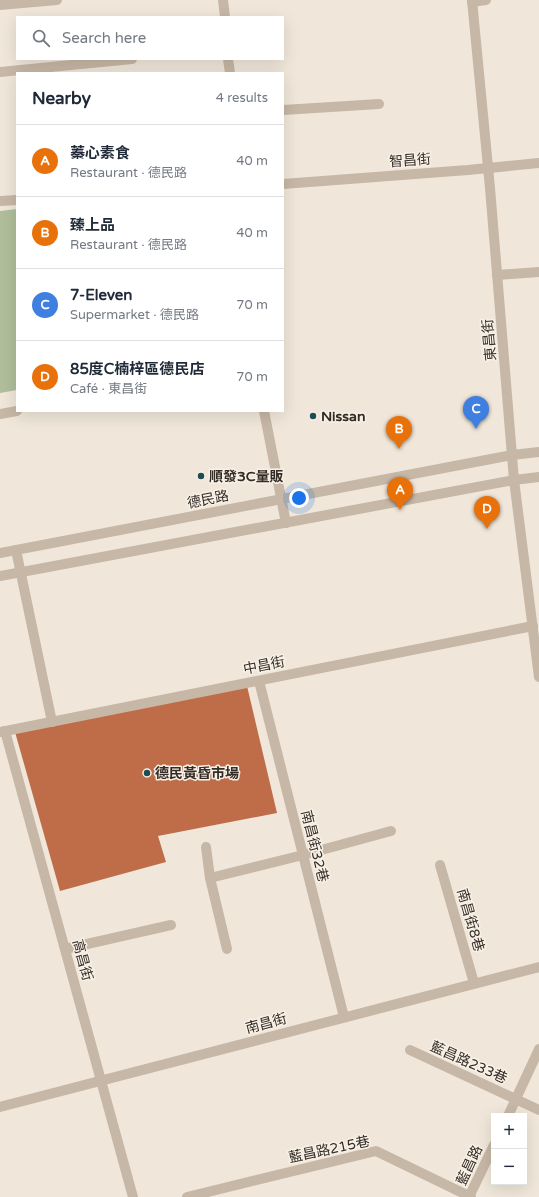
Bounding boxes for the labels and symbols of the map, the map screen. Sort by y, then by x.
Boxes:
street label: 智昌街 [388,151,432,170]
street label: 東昌街 [479,318,500,362]
pin: C [463,396,489,429]
place label: Nissan [321,408,365,425]
marker: Nissan [308,411,318,421]
pin: B [386,416,412,449]
place label: 順發3C量販 [209,468,284,485]
marker: 順發3C量販 [196,471,206,481]
pin: A [387,477,413,510]
street label: 德民路 [186,487,230,512]
your location [289,488,309,508]
pin: D [474,496,500,529]
street label: 中昌街 [242,653,286,678]
place label: 德民黃昏市場 [155,765,239,782]
marker: 德民黃昏市場 [142,768,152,778]
street label: 南昌街32巷 [297,808,332,884]
street label: 南昌街8巷 [453,887,488,954]
street label: 高昌街 [69,938,96,983]
street label: 南昌街 [244,1010,289,1037]
street label: 藍昌路233巷 [428,1038,510,1087]
street label: 藍昌路215巷 [287,1133,371,1166]
street label: 藍昌路 [453,1143,486,1188]

